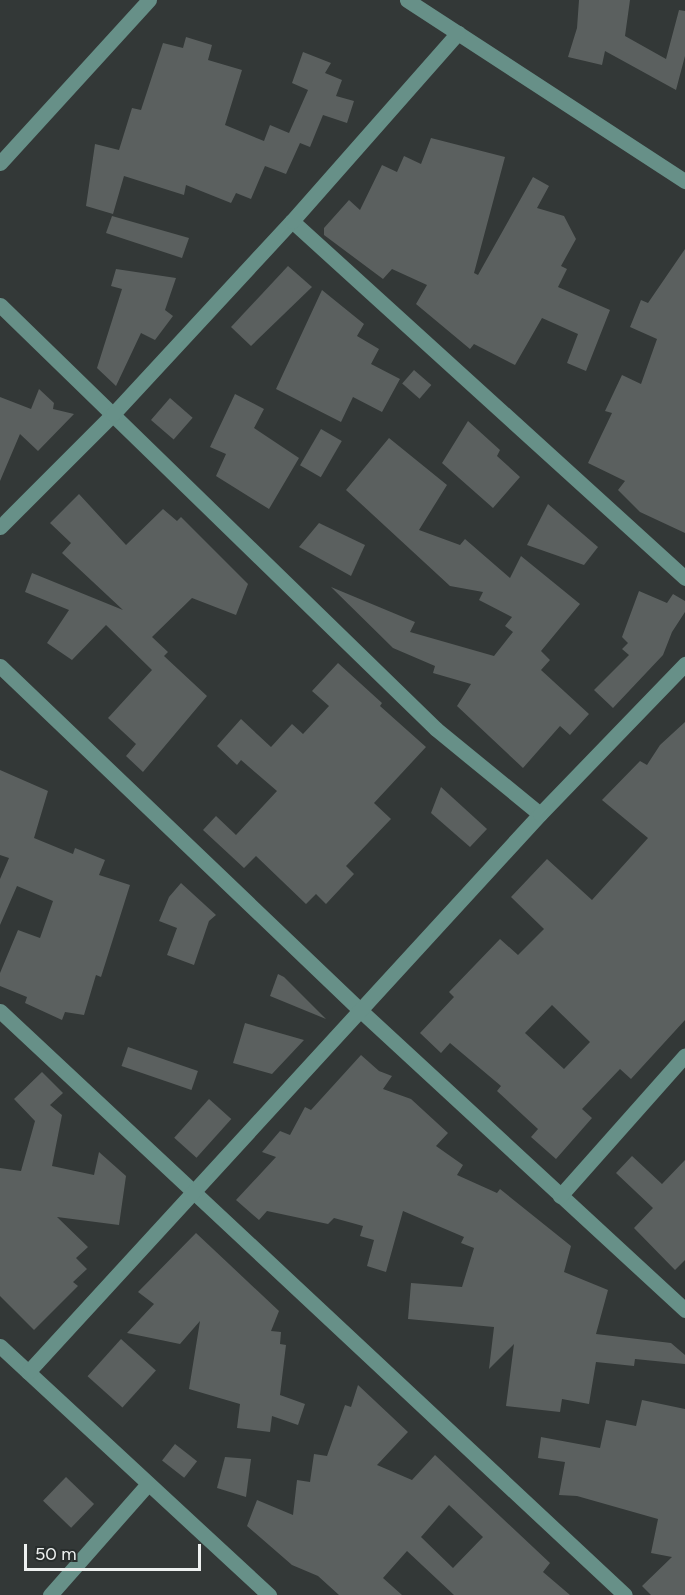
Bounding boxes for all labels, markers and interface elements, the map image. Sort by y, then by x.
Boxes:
scale bar [27,1532,204,1570]
text: 50 m [35,1543,77,1565]

